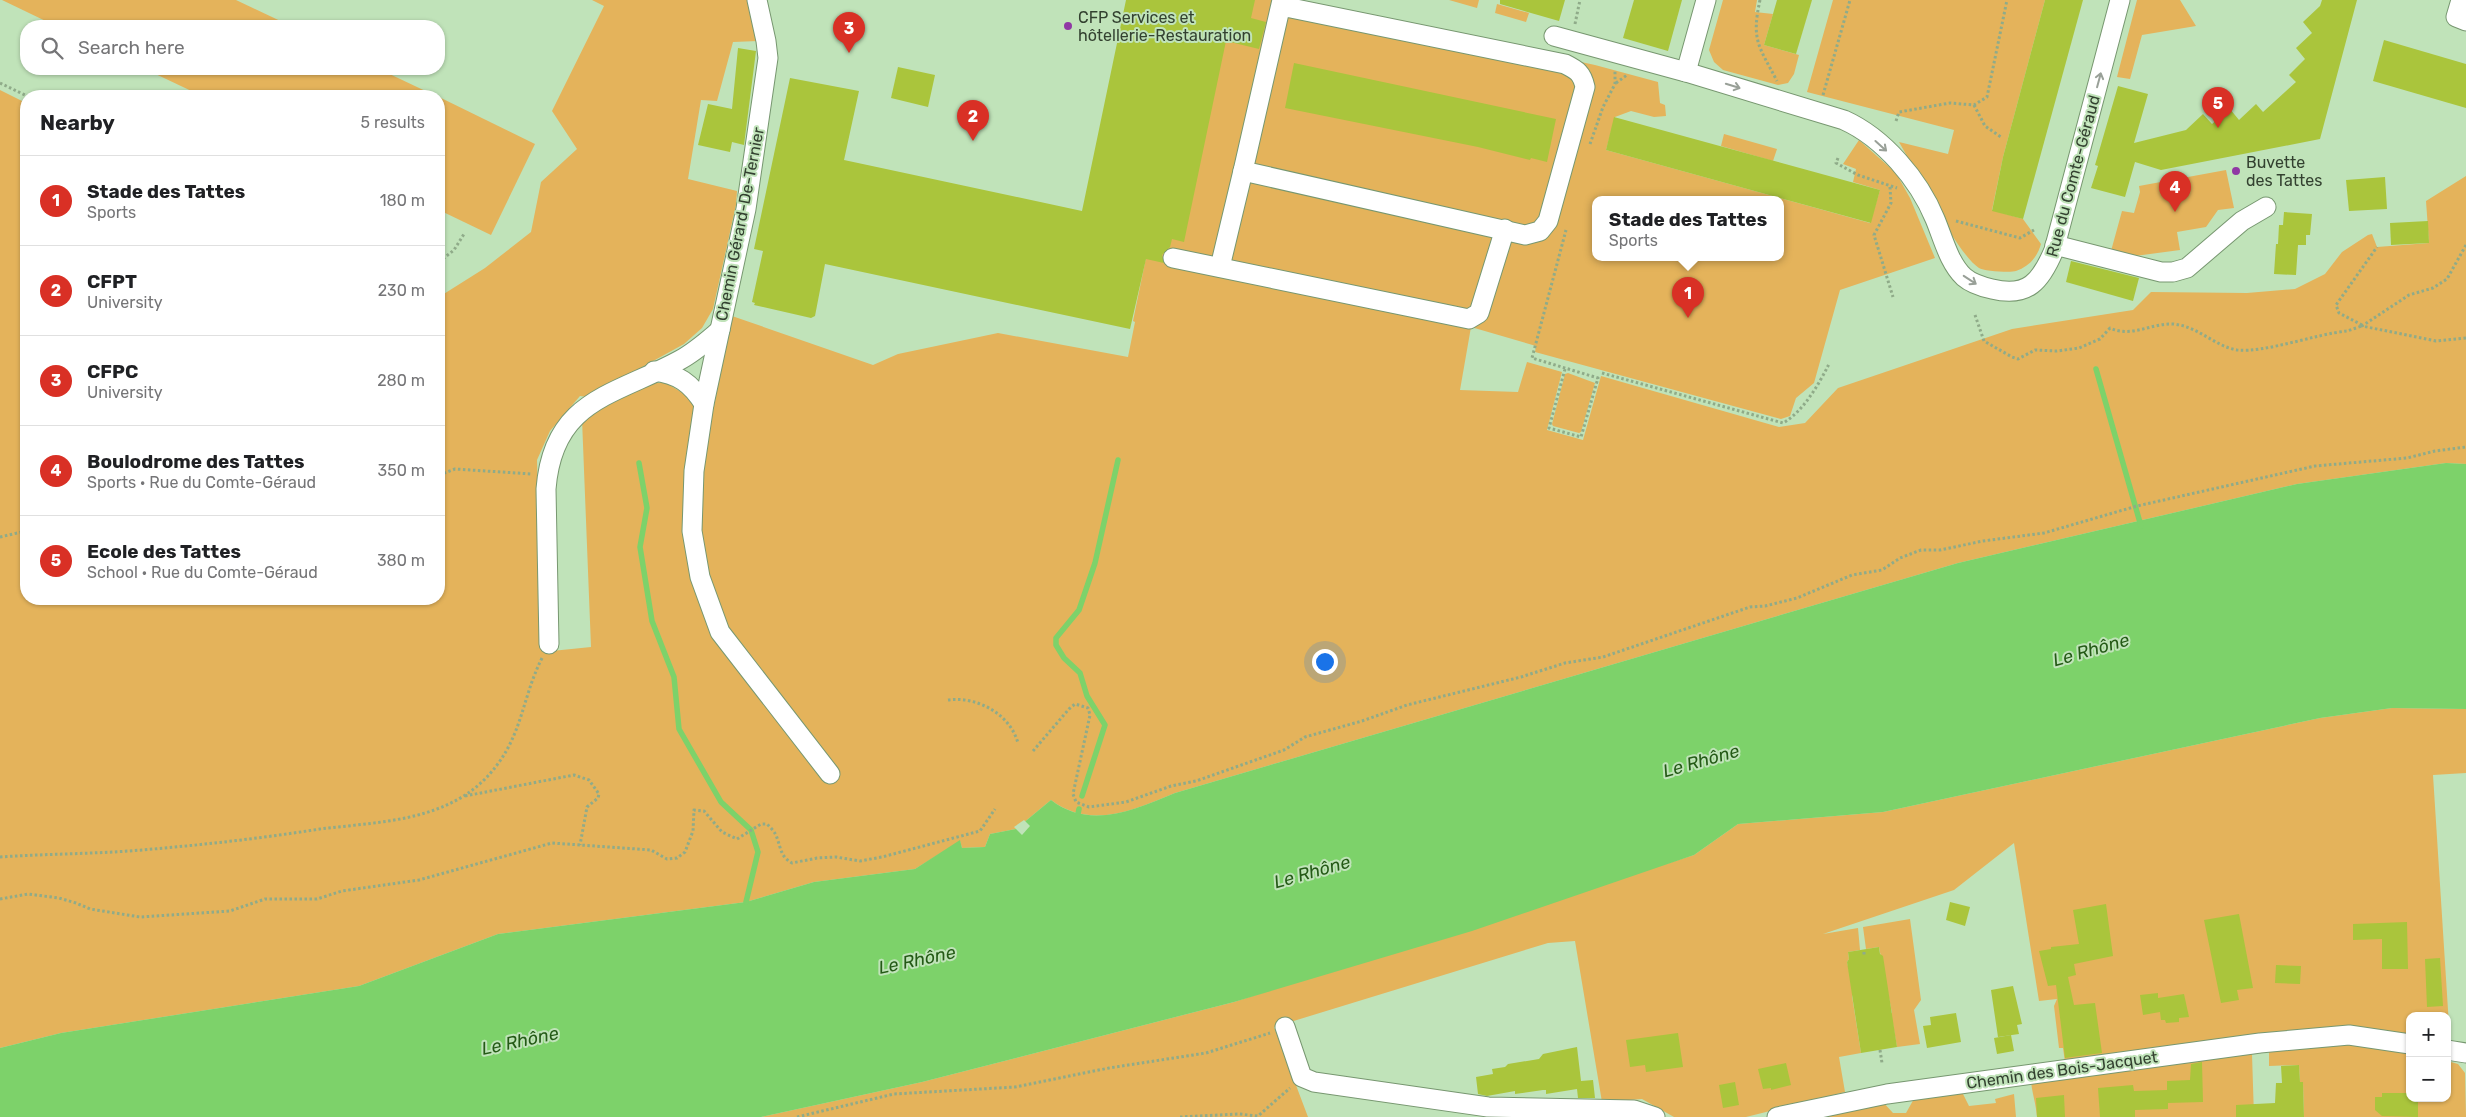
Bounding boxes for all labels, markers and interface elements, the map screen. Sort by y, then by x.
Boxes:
place label: CFP Services et hôtellerie-Restauration [1078,8,1251,45]
pin: 3 [833,12,865,53]
search box [20,20,445,75]
marker: CFP Services et hôtellerie-Restauration [1062,20,1074,32]
icon: search [38,34,66,62]
text: Search here [78,36,185,59]
one-way arrow [2095,72,2104,88]
one-way arrow [1725,82,1741,92]
pin: 5 [2202,87,2234,128]
street label: Rue du Comte-Géraud [2042,93,2104,259]
pin: 2 [957,100,989,141]
text: Nearby [40,110,115,135]
text: 5 results [361,113,425,132]
street label: Chemin Gérard-De-Ternier [712,126,768,322]
one-way arrow [1875,140,1888,152]
place label: Buvette des Tattes [2246,153,2322,190]
marker: Buvette des Tattes [2230,165,2242,177]
pin: 4 [2159,171,2191,212]
text: Stade des Tattes [87,180,245,203]
text: 1 [52,191,60,210]
text: 180 m [380,191,425,210]
popup [1592,196,1784,261]
text: Sports [87,203,136,222]
text: Stade des Tattes [1609,208,1767,231]
text: Sports [1609,231,1658,250]
text: CFPT [87,270,137,293]
one-way arrow [1962,275,1976,285]
pin: 1 [1672,277,1704,318]
text: 2 [51,281,61,300]
text: 230 m [378,281,425,300]
text: University [87,293,163,312]
text: CFPC [87,360,138,383]
text: 3 [51,371,61,390]
text: 280 m [377,371,425,390]
text: University [87,383,163,402]
text: Boulodrome des Tattes [87,450,304,473]
text: 4 [51,461,61,480]
text: 350 m [378,461,425,480]
text: Sports · Rue du Comte-Géraud [87,473,316,492]
text: Ecole des Tattes [87,540,241,563]
text: 5 [51,551,61,570]
text: 380 m [377,551,425,570]
text: School · Rue du Comte-Géraud [87,563,318,582]
water label: Le Rhône [2050,629,2132,671]
your location [1312,649,1338,675]
water label: Le Rhône [1660,740,1742,782]
water label: Le Rhône [1271,851,1353,893]
water label: Le Rhône [876,941,958,979]
map controls [2406,1012,2451,1102]
button: + [2406,1012,2451,1057]
water label: Le Rhône [479,1022,561,1060]
street label: Chemin des Bois-Jacquet [1965,1047,2159,1093]
button: − [2406,1057,2451,1102]

